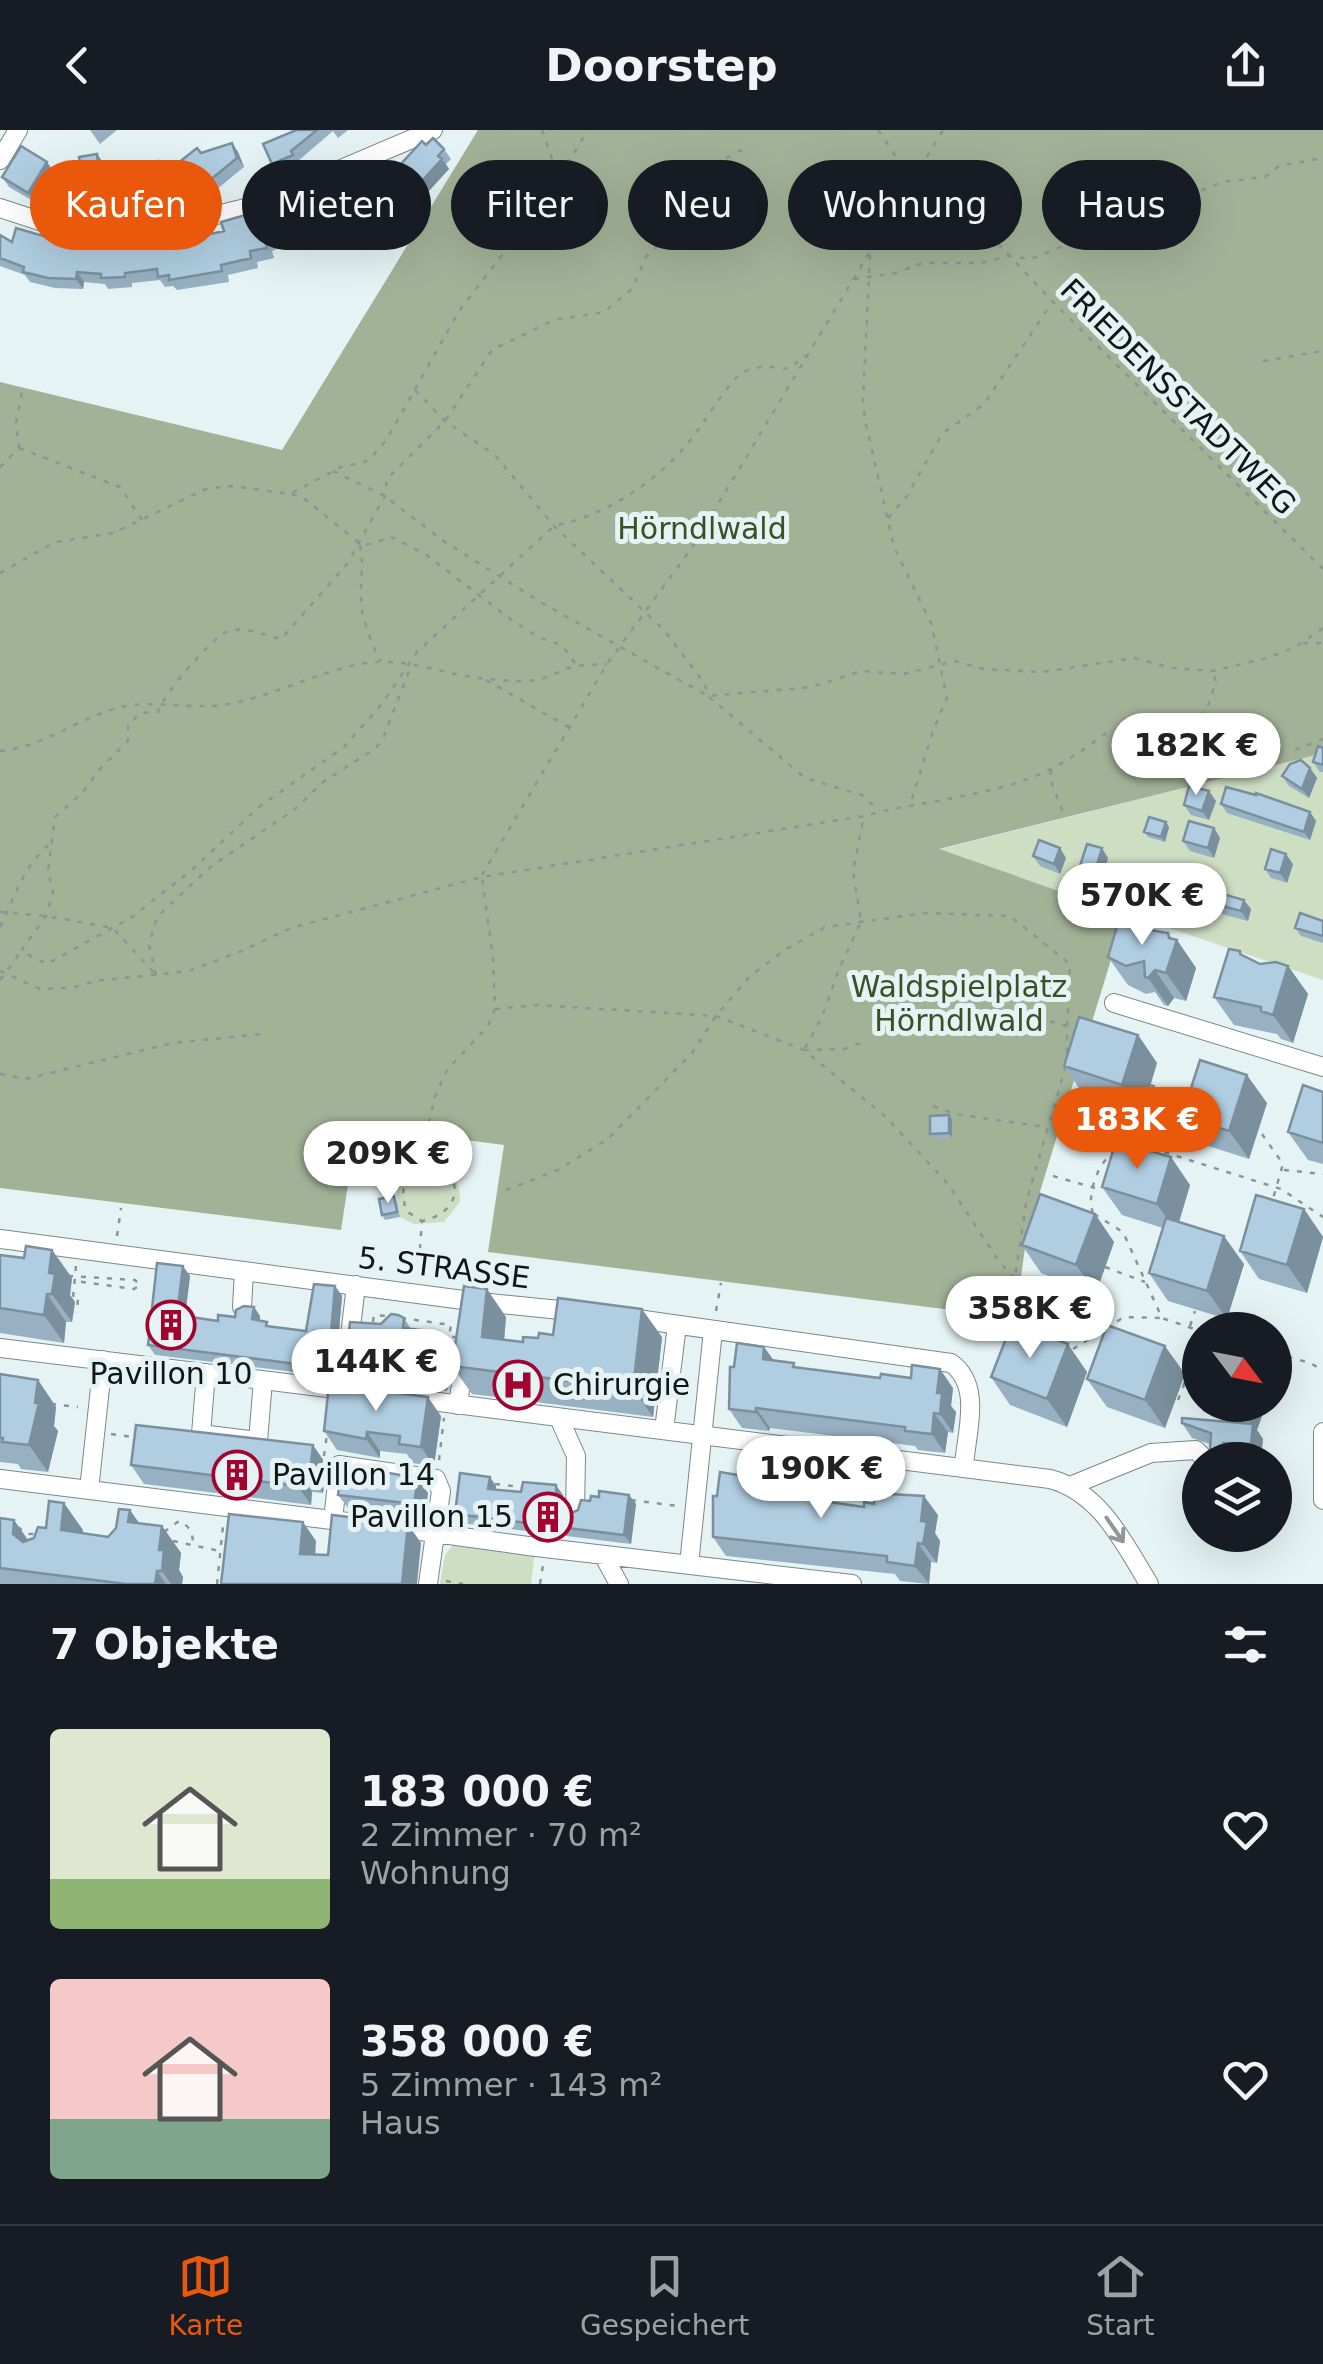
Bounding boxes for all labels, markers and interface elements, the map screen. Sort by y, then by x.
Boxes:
icon: back [50,38,105,93]
icon: share [1218,38,1273,93]
text: Doorstep [545,39,778,92]
chip: Kaufen [30,160,222,250]
chip: Mieten [242,160,431,250]
chip: Filter [451,160,608,250]
chip: Neu [628,160,768,250]
chip: Wohnung [788,160,1022,250]
chip: Haus [1042,160,1201,250]
street label: FRIEDENSSTADTWEG [1053,272,1303,522]
park label: Hörndlwald [617,511,787,546]
pin: 182K € [1115,713,1277,798]
text: 182K € [1134,726,1259,764]
pin: 570K € [1061,863,1223,948]
text: 570K € [1080,876,1205,914]
park label: Waldspielplatz Hörndlwald [851,969,1067,1038]
pin: 183K € [1056,1087,1218,1172]
text: 183K € [1075,1100,1200,1138]
pin: 209K € [307,1121,469,1206]
text: 209K € [326,1134,451,1172]
street label: 5. STRASSE [356,1240,532,1295]
pin: 358K € [949,1276,1111,1361]
text: 358K € [968,1289,1093,1327]
building icon: Pavillon 10 [145,1299,197,1351]
north arrow [1182,1312,1292,1422]
map controls [1182,1312,1292,1552]
pin: 144K € [295,1329,457,1414]
text: 144K € [314,1342,439,1380]
place label: Pavillon 10 [90,1356,252,1391]
hospital icon: Chirurgie [492,1359,544,1411]
place label: Chirurgie [553,1367,690,1402]
pin: 190K € [740,1436,902,1521]
button: layers [1182,1442,1292,1552]
building icon: Pavillon 14 [211,1449,263,1501]
text: 190K € [759,1449,884,1487]
place label: Pavillon 14 [272,1457,435,1492]
building icon: Pavillon 15 [522,1491,574,1543]
place label: Pavillon 15 [350,1499,513,1534]
one-way arrow [1104,1516,1125,1544]
icon: filters [1218,1617,1273,1672]
text: 7 Objekte [50,1620,279,1669]
text: 183 000 € [360,1767,594,1816]
icon: home [130,1769,250,1889]
icon: heart [1218,1802,1273,1857]
text: 2 Zimmer · 70 m² [360,1816,642,1854]
text: Wohnung [360,1854,511,1892]
text: 358 000 € [360,2017,594,2066]
icon: home [130,2019,250,2139]
icon: heart [1218,2052,1273,2107]
text: 5 Zimmer · 143 m² [360,2066,662,2104]
text: Haus [360,2104,441,2142]
tab: Karte [168,2249,243,2342]
tab: Gespeichert [580,2249,749,2342]
tab: Start [1086,2249,1155,2342]

